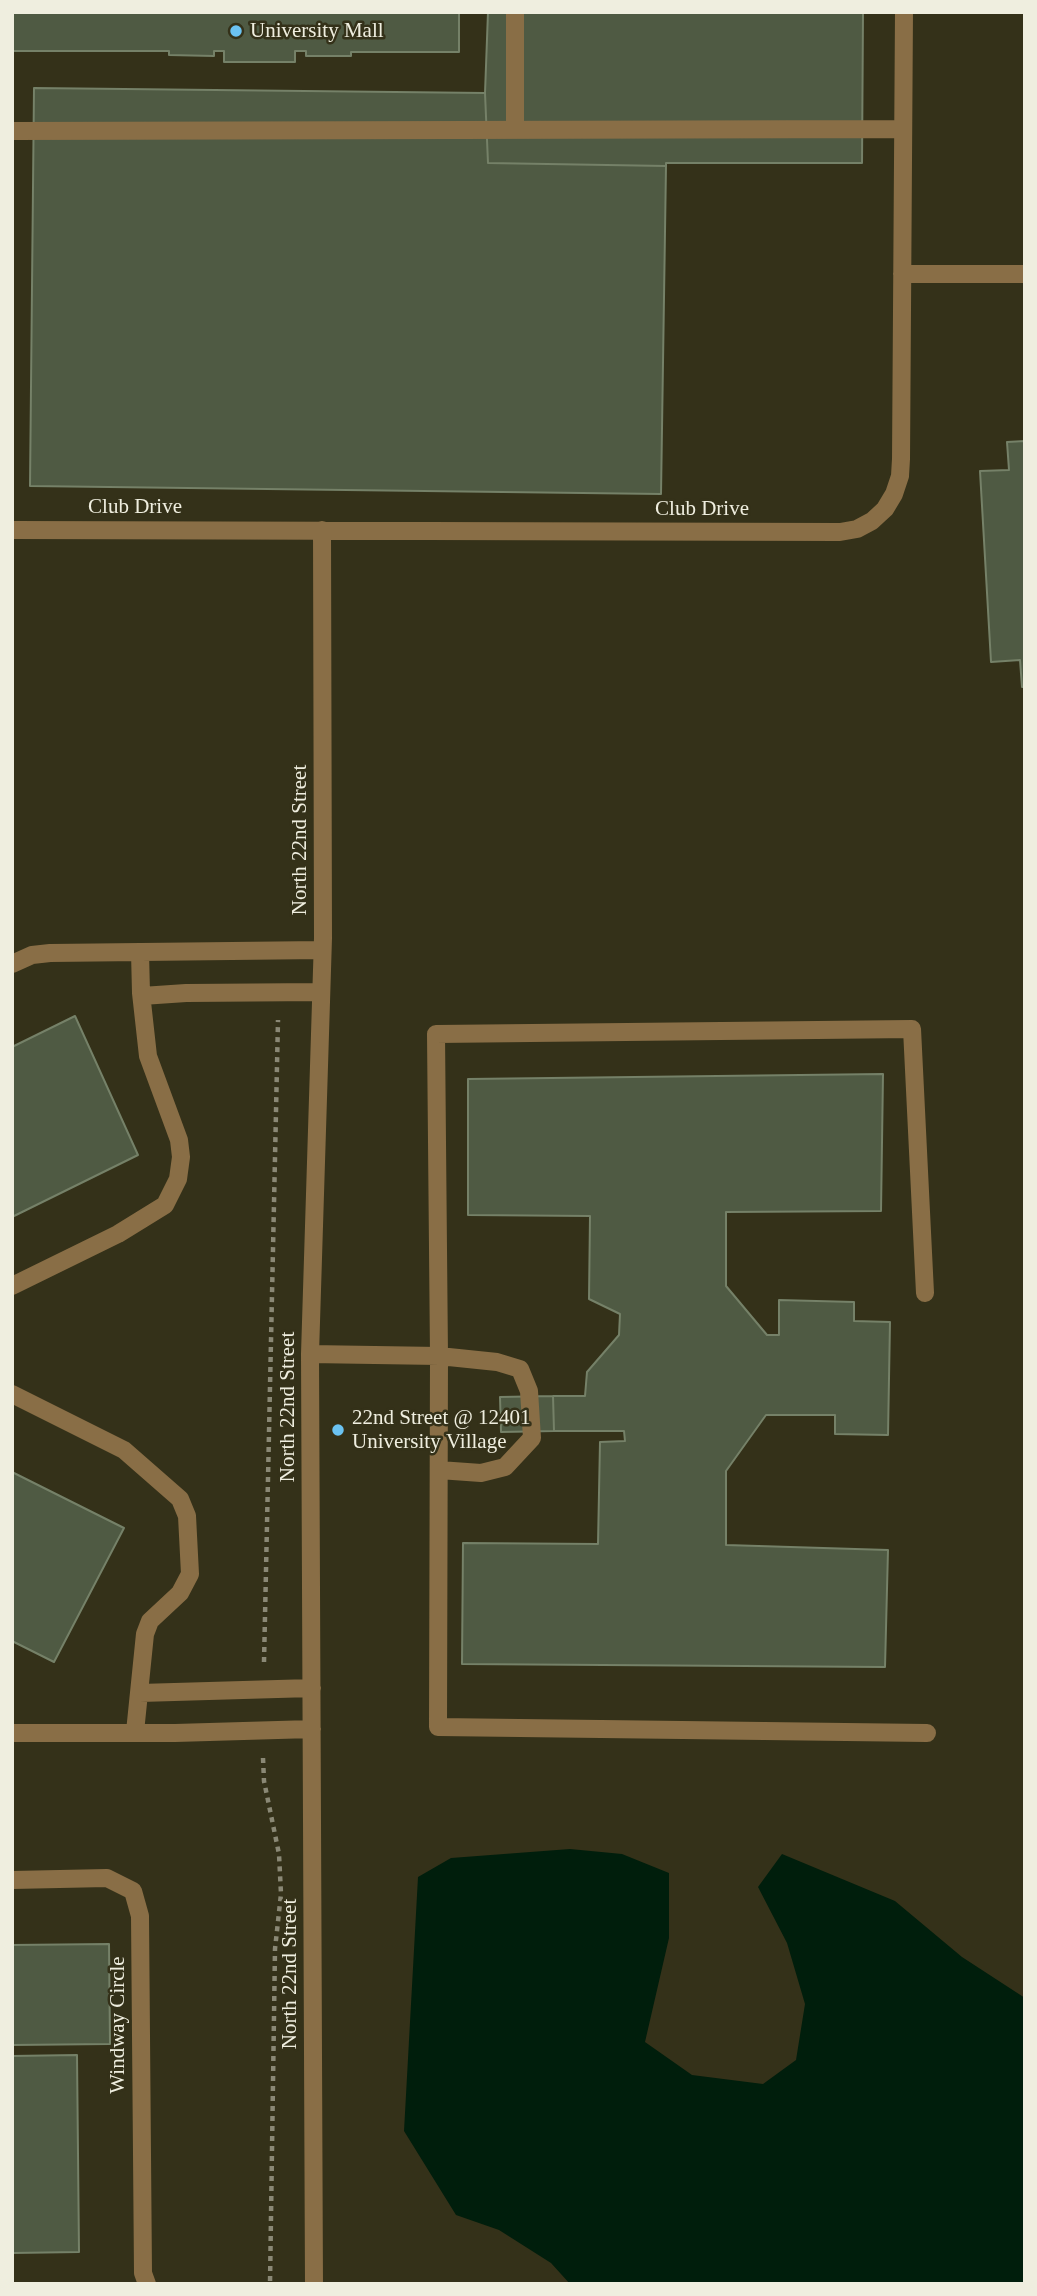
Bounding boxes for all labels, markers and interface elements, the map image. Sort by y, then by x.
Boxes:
place label: University Mall [250,18,384,44]
marker: University Mall [228,23,244,39]
street label: Club Drive [88,494,182,520]
street label: Club Drive [655,496,749,522]
street label: North 22nd Street [287,765,313,915]
street label: North 22nd Street [275,1332,301,1482]
place label: 22nd Street @ 12401 University Village [352,1405,531,1455]
marker: 22nd Street @ 12401 University Village [330,1422,346,1438]
street label: North 22nd Street [277,1899,303,2049]
street label: Windway Circle [105,1956,131,2094]

